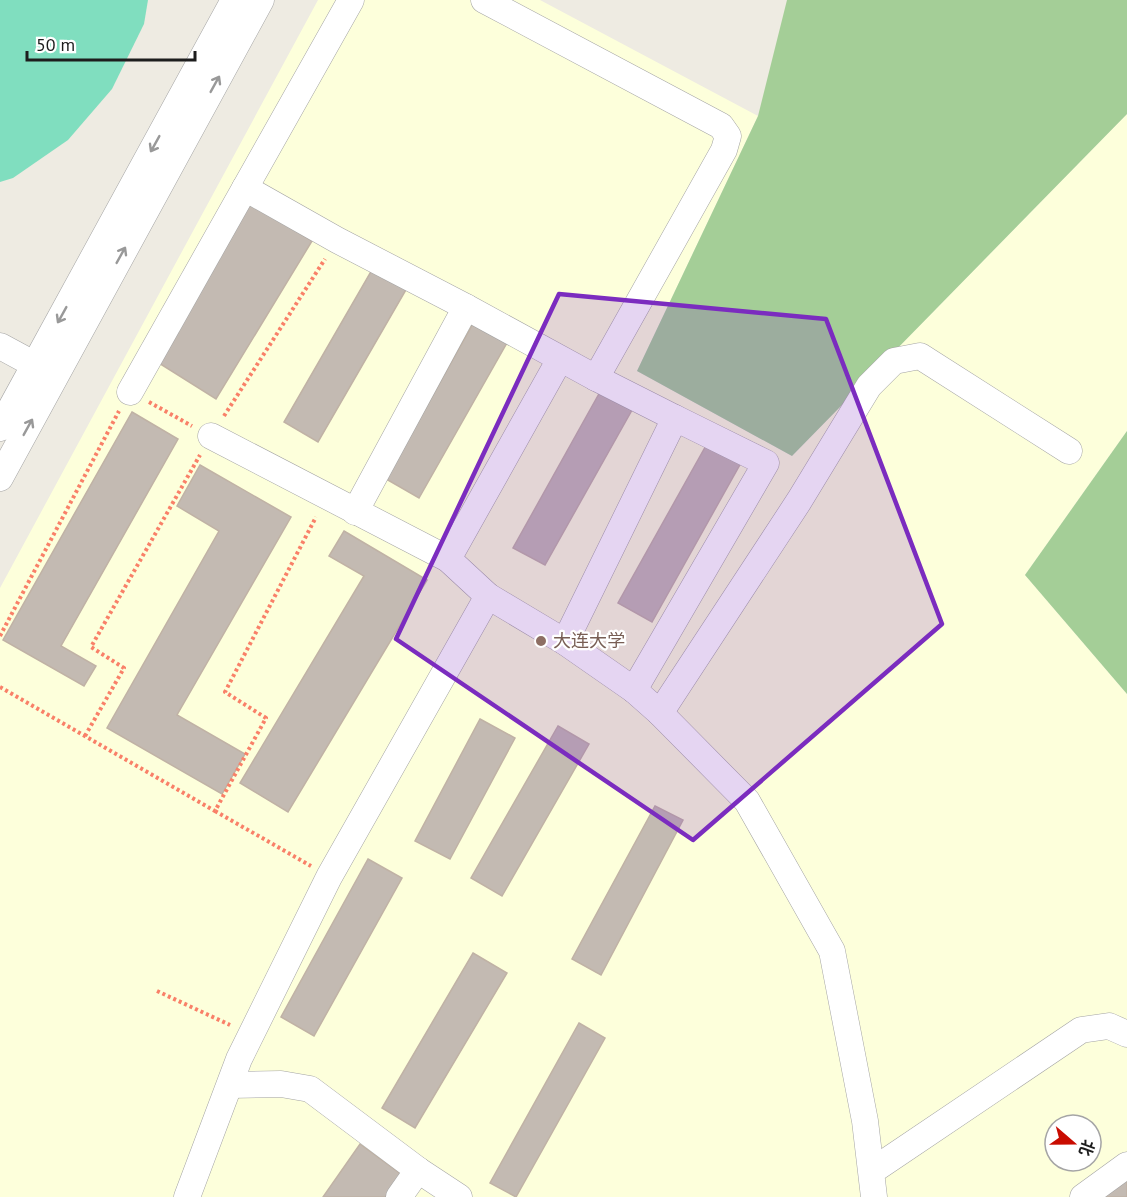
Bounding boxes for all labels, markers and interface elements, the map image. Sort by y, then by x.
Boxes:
scale bar [27,24,195,62]
text: 50 m [36,33,75,56]
one-way arrow [209,76,221,93]
one-way arrow [149,135,161,152]
one-way arrow [116,247,127,265]
one-way arrow [56,305,67,323]
one-way arrow [23,418,34,436]
place label: 大连大学 [553,629,625,652]
marker: 大连大学 [534,634,548,648]
north arrow [1043,1113,1103,1173]
text: 北 [1075,1137,1099,1159]

